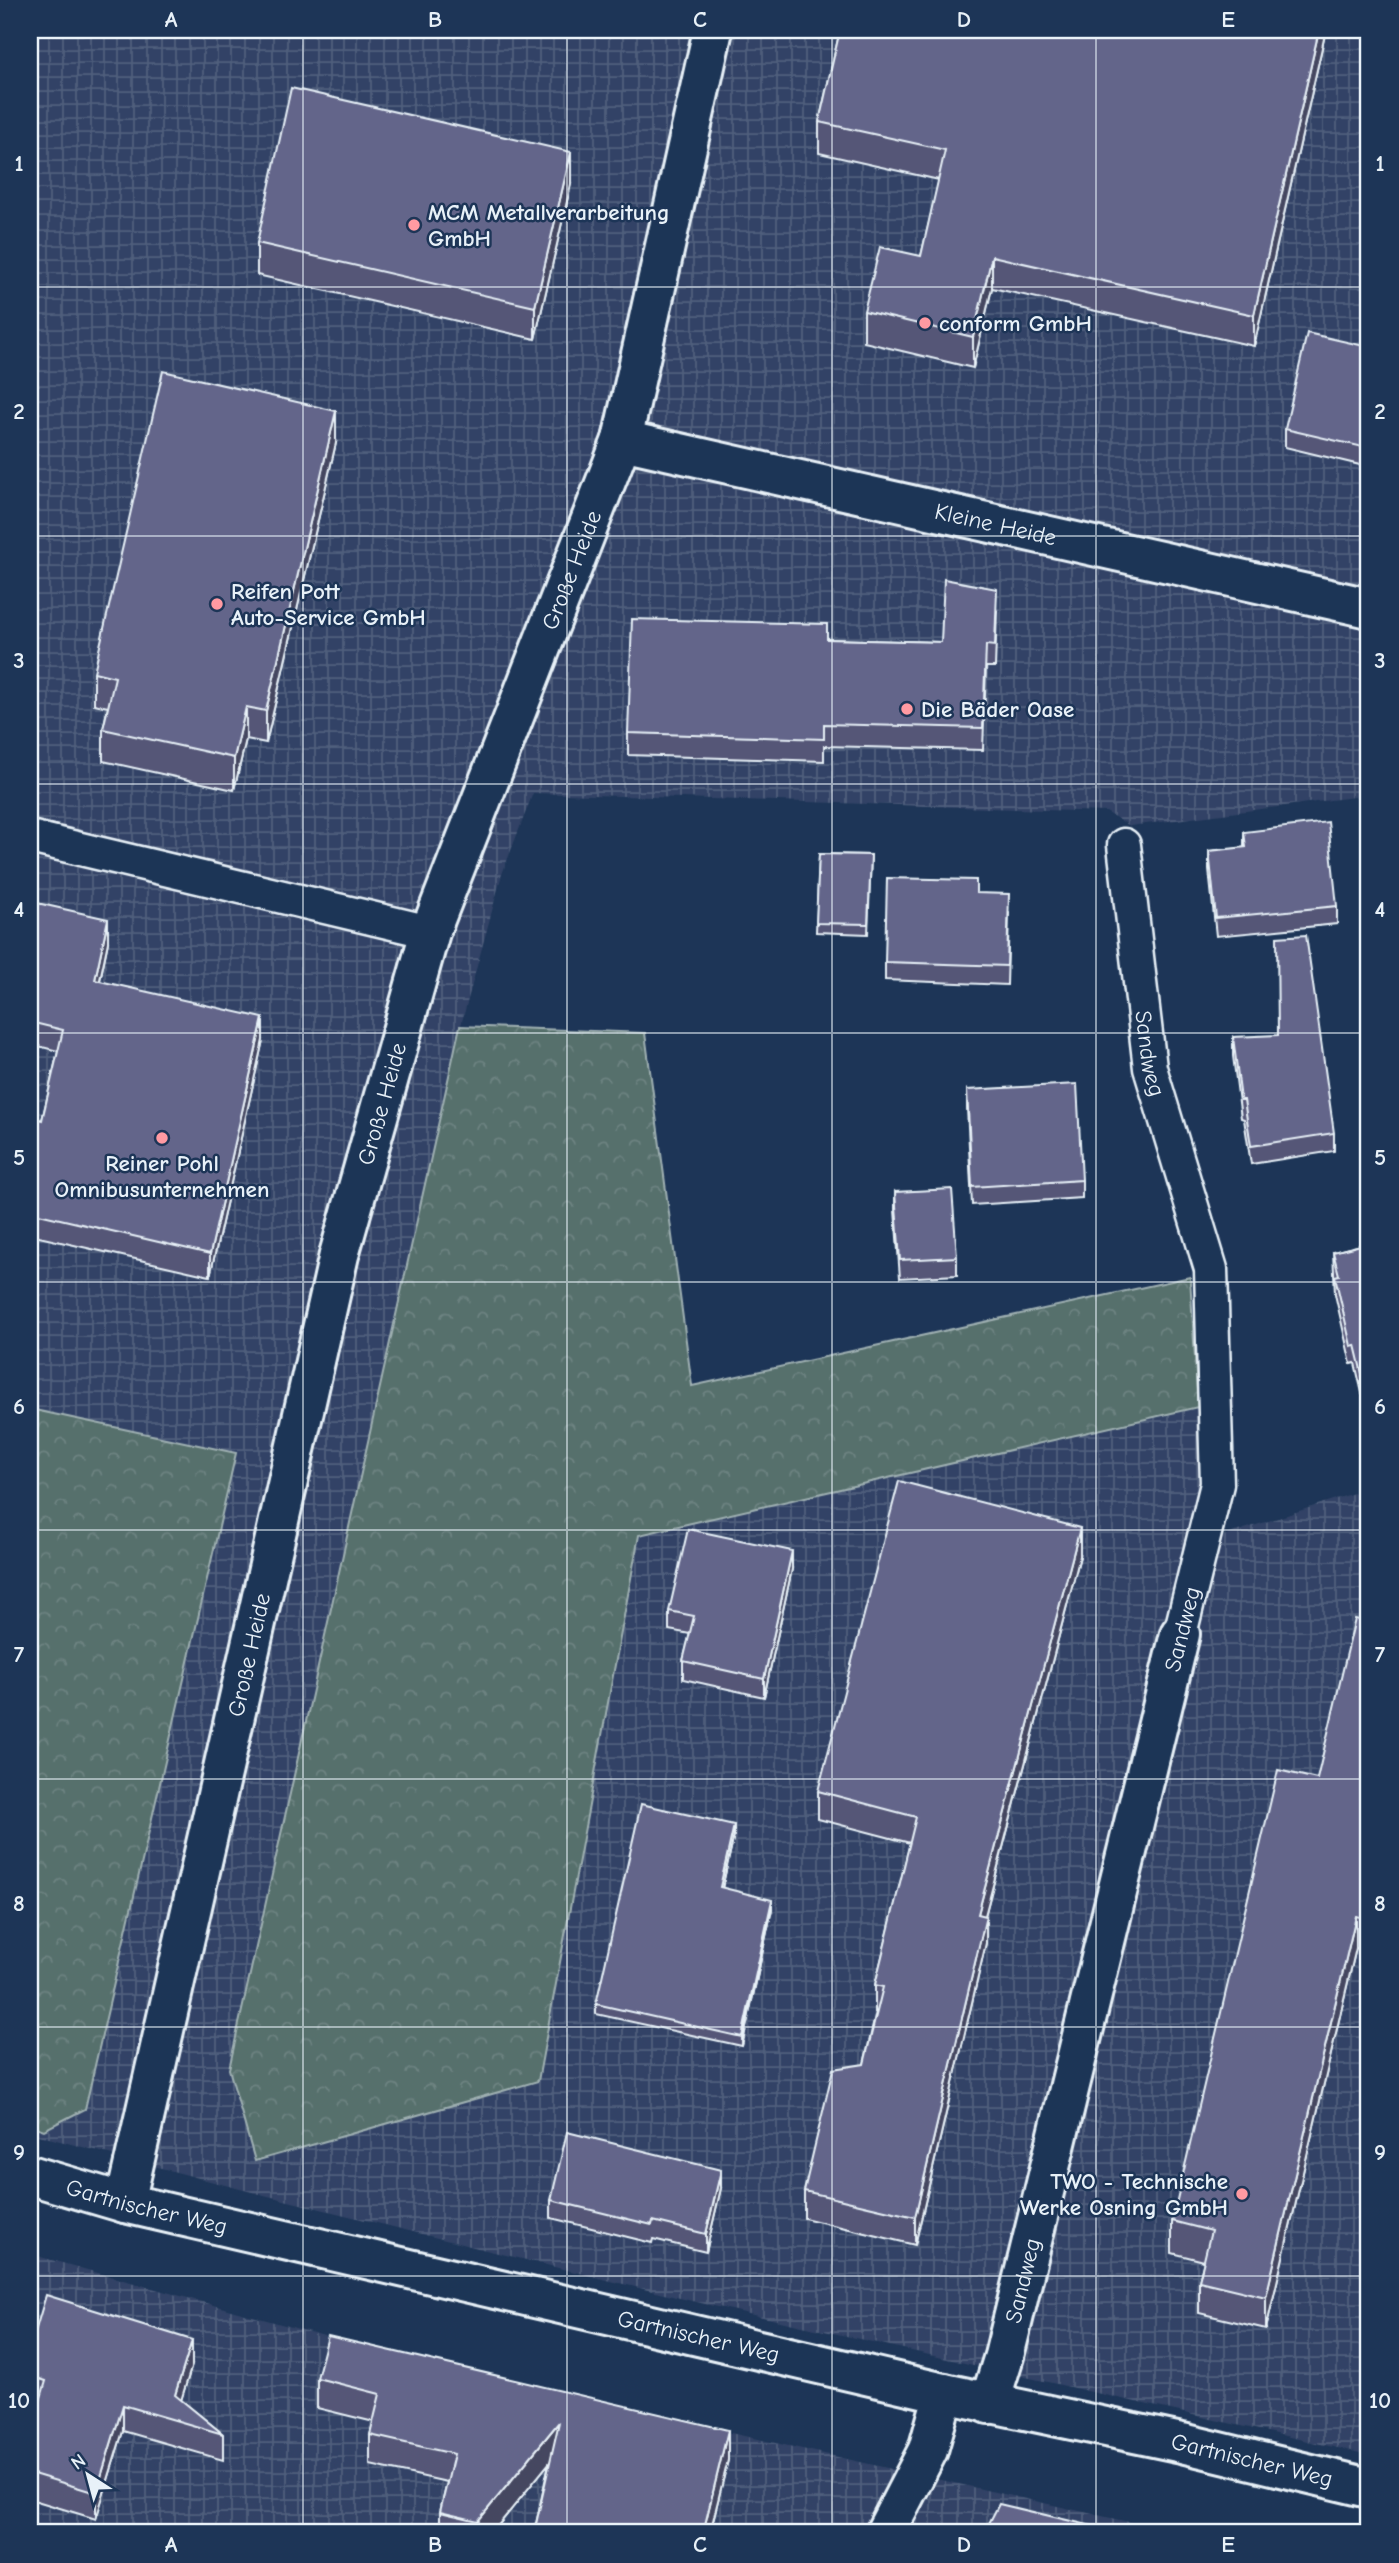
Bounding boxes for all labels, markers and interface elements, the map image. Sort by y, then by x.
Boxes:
text: A [165,6,178,33]
text: B [428,6,442,33]
text: C [693,6,707,33]
text: D [957,6,971,33]
text: E [1221,6,1235,33]
text: 1 [14,150,24,177]
text: 1 [1375,150,1385,177]
place label: MCM Metallverarbeitung GmbH [428,199,670,252]
marker: MCM Metallverarbeitung GmbH [406,217,422,233]
place label: conform GmbH [939,310,1092,337]
marker: conform GmbH [917,315,933,331]
text: 2 [13,398,25,425]
text: 2 [1374,398,1386,425]
street label: Kleine Heide [932,498,1059,551]
street label: Große Heide [536,507,607,634]
place label: Reifen Pott Auto-Service GmbH [231,578,426,631]
marker: Reifen Pott Auto-Service GmbH [209,596,225,612]
text: 3 [13,647,25,674]
text: 3 [1374,647,1386,674]
place label: Die Bäder Oase [921,696,1074,723]
marker: Die Bäder Oase [899,701,915,717]
text: 4 [14,896,25,923]
text: 4 [1375,896,1386,923]
street label: Sandweg [1129,1009,1171,1100]
street label: Große Heide [352,1040,412,1168]
marker: Reiner Pohl Omnibusunternehmen [154,1130,170,1146]
text: 5 [13,1144,25,1171]
text: 5 [1374,1144,1386,1171]
place label: Reiner Pohl Omnibusunternehmen [55,1150,269,1203]
text: 6 [13,1393,25,1420]
text: 6 [1374,1393,1386,1420]
street label: Sandweg [1159,1584,1206,1674]
street label: Große Heide [222,1591,276,1719]
text: 7 [14,1641,25,1668]
text: 7 [1375,1641,1386,1668]
text: 8 [13,1890,25,1917]
text: 8 [1374,1890,1386,1917]
text: 9 [13,2139,25,2166]
text: 9 [1374,2139,1386,2166]
place label: TWO - Technische Werke Osning GmbH [1020,2168,1228,2221]
street label: Gartnischer Weg [63,2173,230,2240]
marker: TWO - Technische Werke Osning GmbH [1234,2186,1250,2202]
street label: Sandweg [1000,2235,1046,2326]
street label: Gartnischer Weg [615,2305,782,2368]
text: 10 [8,2387,30,2414]
text: 10 [1369,2387,1391,2414]
street label: Gartnischer Weg [1169,2428,1335,2493]
north arrow [52,2440,122,2510]
text: N [67,2450,90,2475]
text: A [165,2531,178,2558]
text: B [428,2531,442,2558]
text: C [693,2531,707,2558]
text: D [957,2531,971,2558]
text: E [1221,2531,1235,2558]

